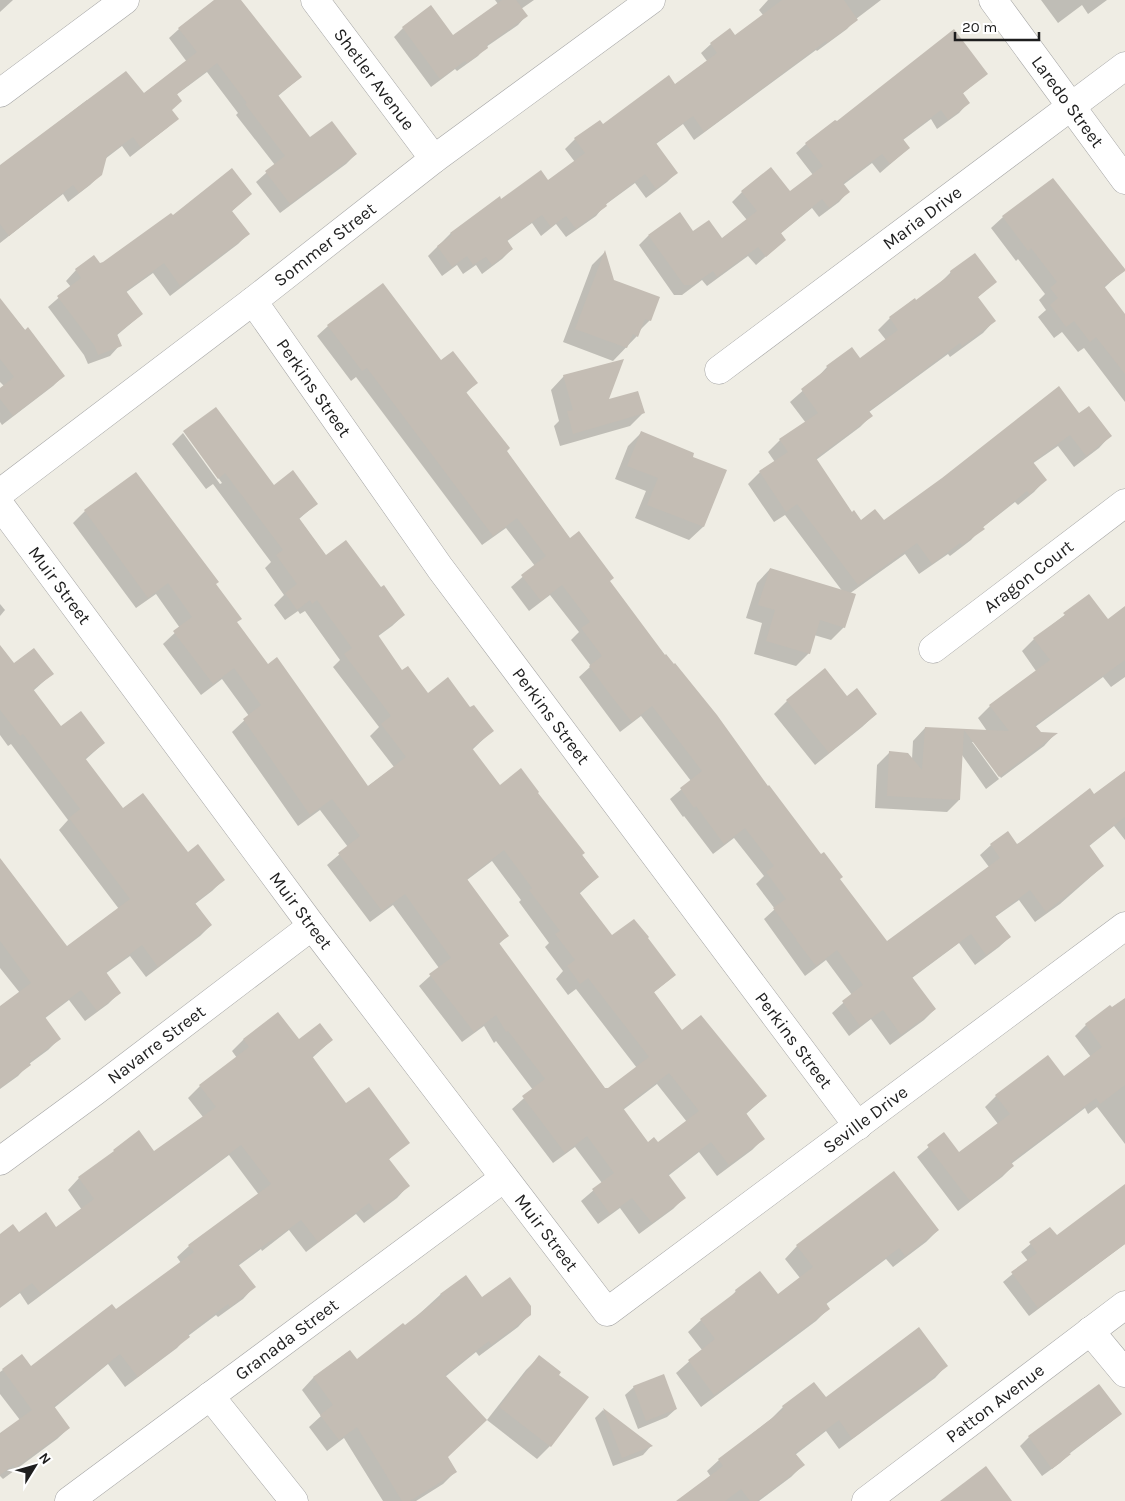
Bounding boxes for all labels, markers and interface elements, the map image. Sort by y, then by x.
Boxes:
scale bar [955,10,1039,42]
text: 20 m [962,18,997,36]
street label: Shetler Avenue [329,24,420,135]
street label: Laredo Street [1027,51,1109,152]
street label: Maria Drive [878,181,966,255]
street label: Sommer Street [269,198,381,291]
street label: Perkins Street [272,334,356,442]
street label: Aragon Court [979,535,1078,618]
street label: Muir Street [23,542,96,629]
street label: Perkins Street [508,663,594,769]
street label: Muir Street [265,867,337,954]
street label: Perkins Street [750,987,837,1093]
street label: Navarre Street [103,1000,210,1089]
street label: Seville Drive [819,1081,912,1158]
street label: Muir Street [510,1190,583,1276]
street label: Granada Street [231,1294,343,1385]
street label: Patton Avenue [942,1359,1049,1448]
north arrow [10,1441,60,1491]
text: N [35,1449,55,1468]

